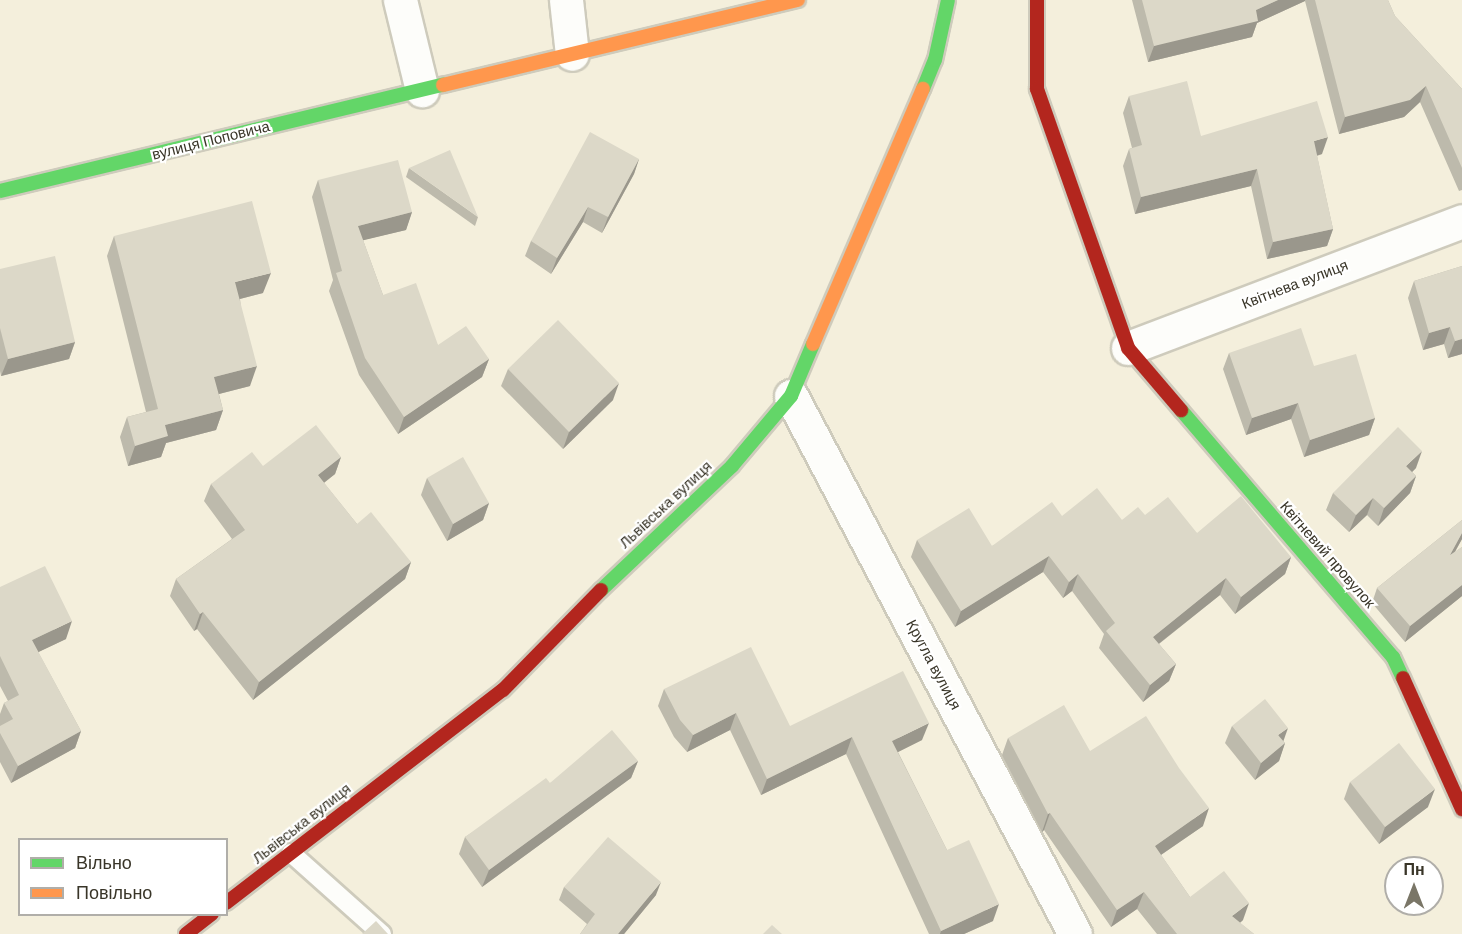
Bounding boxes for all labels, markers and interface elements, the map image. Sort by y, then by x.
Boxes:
street label: вулиця Поповича [150,118,272,164]
street label: Квітнева вулиця [1239,256,1351,314]
street label: Львівська вулиця [616,458,716,552]
street label: Квітневий провулок [1276,498,1378,612]
street label: Кругла вулиця [902,617,964,713]
street label: Львівська вулиця [249,780,355,868]
legend [18,838,228,916]
text: Вільно [76,851,132,875]
north arrow [1384,856,1444,916]
text: Пн [1403,859,1425,880]
text: Повільно [76,881,152,905]

